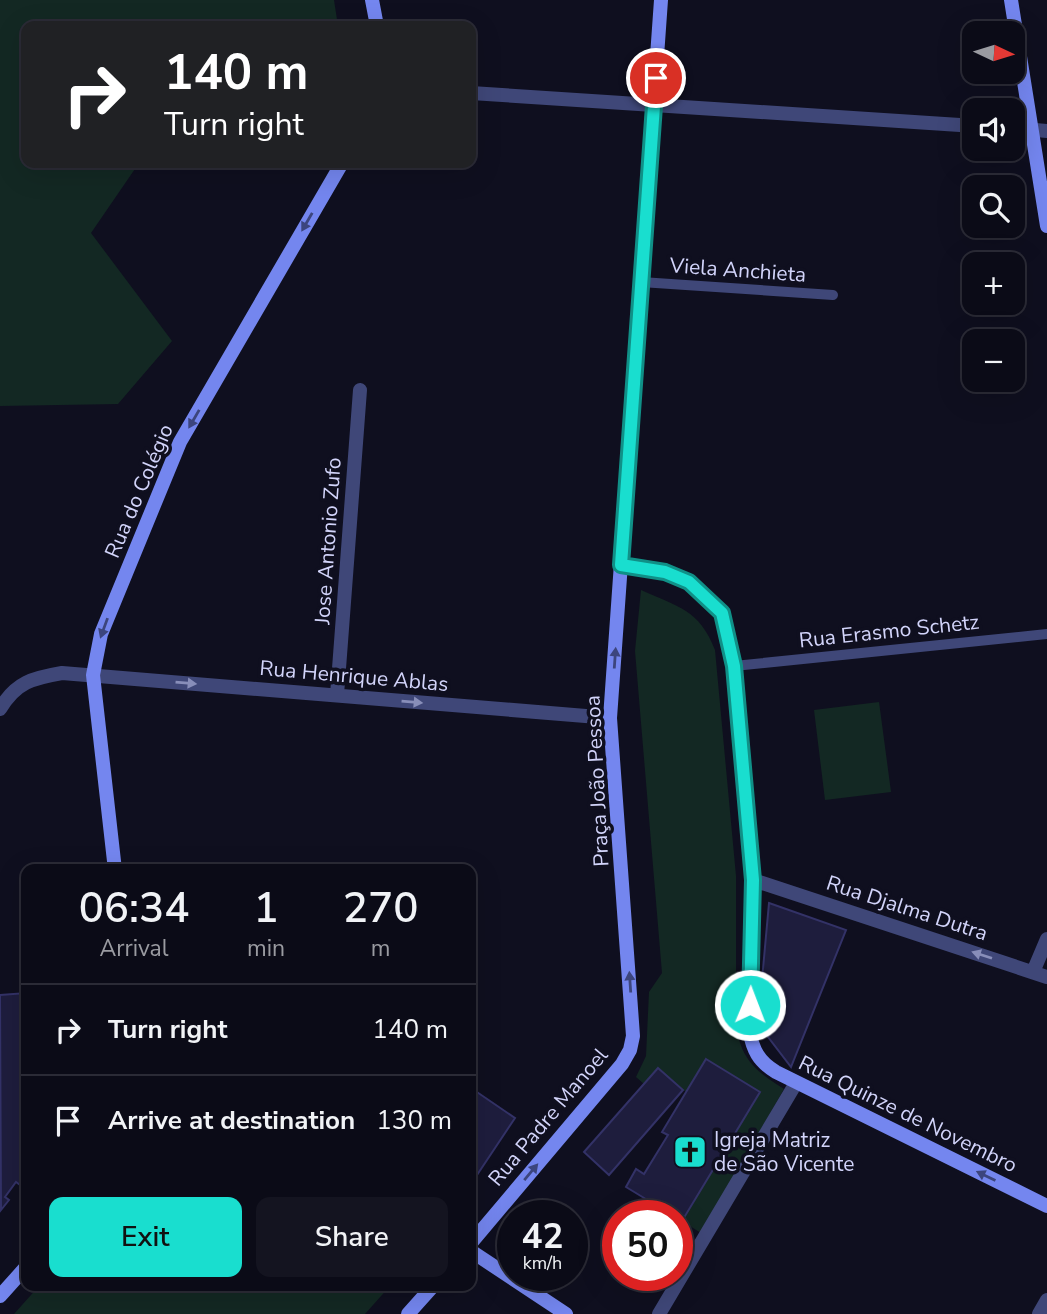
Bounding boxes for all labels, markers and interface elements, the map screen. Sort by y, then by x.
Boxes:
north arrow [962,21,1026,84]
map controls [962,21,1025,392]
text: 140 m [164,39,308,106]
pin [626,48,686,108]
icon: right [49,49,140,140]
icon: arrive [637,59,675,97]
button: sound [962,98,1025,161]
text: Turn right [164,103,304,146]
button: search [962,175,1025,238]
one-way arrow [301,212,314,231]
street label: Viela Anchieta [668,251,807,289]
button: + [962,252,1025,315]
button: − [962,329,1025,392]
one-way arrow [187,409,200,428]
street label: Rua do Colégio [98,420,180,562]
street label: Jose Antonio Zufo [308,456,348,627]
street label: Rua Erasmo Schetz [797,608,981,654]
one-way arrow [98,617,109,638]
one-way arrow [609,646,620,668]
street label: Rua Henrique Ablas [258,654,450,698]
one-way arrow [175,678,197,689]
street label: Praça João Pessoa [579,695,615,867]
one-way arrow [402,697,424,708]
street label: Rua Djalma Dutra [823,869,991,947]
text: 06:34 [79,880,189,937]
text: 1 [253,880,279,937]
text: 270 [343,880,418,937]
text: Arrival [99,933,169,964]
text: min [247,933,285,964]
text: m [371,933,390,964]
one-way arrow [972,950,993,960]
position arrow [713,968,787,1042]
one-way arrow [624,971,635,993]
icon: right [49,1011,87,1049]
text: Turn right [108,1012,227,1047]
text: 140 m [372,1012,448,1047]
street label: Rua Padre Manoel [482,1041,615,1192]
street label: Rua Quinze de Novembro [794,1049,1022,1179]
icon: arrive [49,1102,87,1140]
text: Arrive at destination [108,1103,355,1138]
text: 130 m [376,1103,452,1138]
place label: Igreja Matriz de São Vicente [714,1126,854,1178]
church icon: Igreja Matriz de São Vicente [671,1133,709,1171]
one-way arrow [523,1163,539,1181]
one-way arrow [976,1170,996,1181]
button: Exit [49,1197,242,1277]
button: Share [256,1197,448,1277]
speed limit sign: 50 [602,1200,693,1291]
text: 42 [521,1213,564,1260]
text: km/h [523,1251,562,1275]

